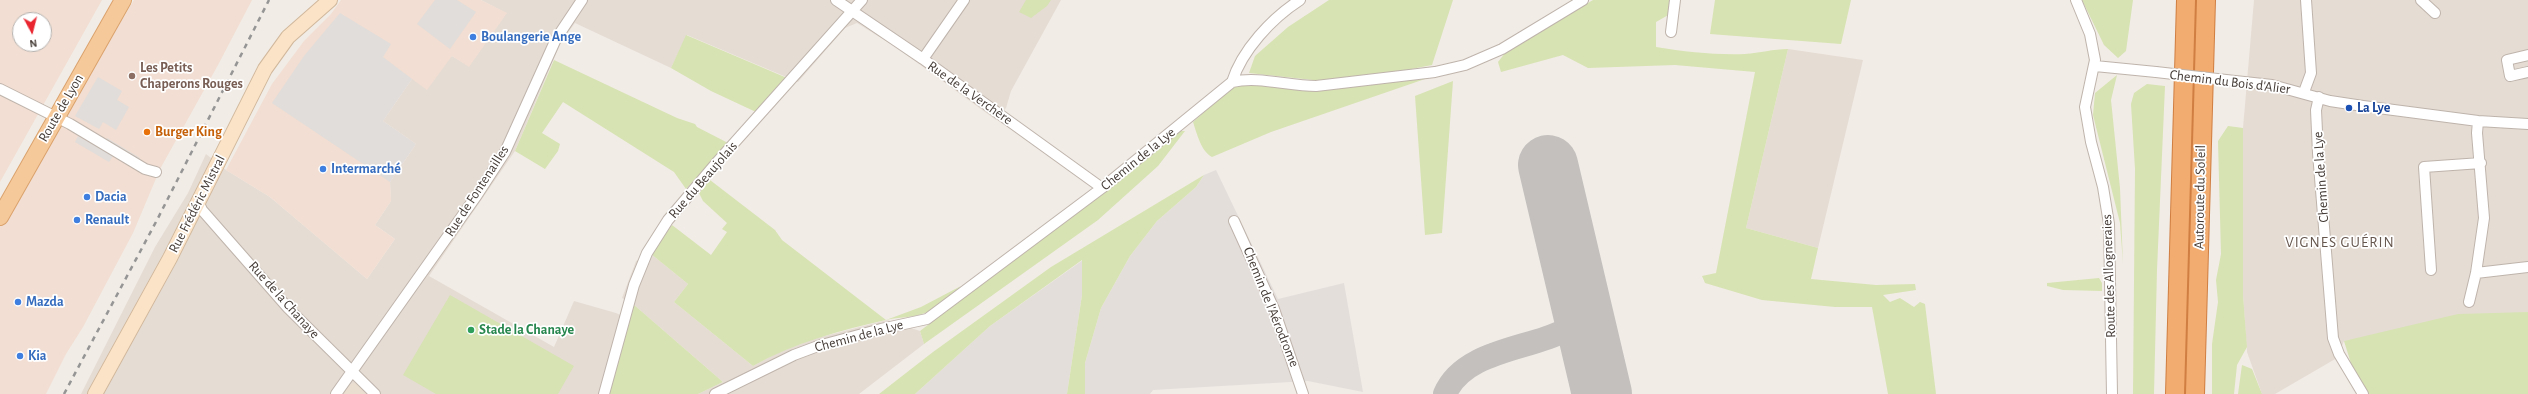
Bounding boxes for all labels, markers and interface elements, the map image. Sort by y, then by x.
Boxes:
north arrow [12,12,52,52]
place label: Boulangerie Ange [481,29,581,45]
marker: Boulangerie Ange [468,32,478,42]
text: N [29,37,38,49]
street label: Rue de la Verchère [924,57,1016,129]
place label: Les Petits Chaperons Rouges [140,60,243,92]
street label: Chemin du Bois d'Alier [2169,66,2291,98]
street label: Route de Lyon [35,71,87,145]
marker: Les Petits Chaperons Rouges [127,71,137,81]
place label: La Lye [2357,100,2390,116]
marker: La Lye [2344,103,2354,113]
place label: Burger King [155,124,222,140]
street label: Chemin de la Lye [1097,124,1179,194]
marker: Burger King [142,127,152,137]
street label: Chemin de la Lye [2309,131,2333,223]
street label: Rue du Beaujolais [665,138,741,222]
street label: Rue de Fontenailles [441,142,513,240]
street label: Autoroute du Soleil [2191,145,2209,249]
street label: Rue Frédéric Mistral [165,152,229,256]
place label: Intermarché [331,161,401,177]
marker: Intermarché [318,164,328,174]
place label: Dacia [95,189,127,205]
marker: Dacia [82,192,92,202]
place label: Renault [85,212,129,228]
street label: Route des Allogneraies [2098,214,2120,338]
marker: Renault [72,215,82,225]
district label: VIGNES GUÉRIN [2285,233,2395,251]
street label: Chemin de l'Aérodrome [1239,245,1303,369]
street label: Rue de la Chanaye [245,258,323,342]
place label: Mazda [26,294,64,310]
marker: Mazda [13,297,23,307]
street label: Chemin de la Lye [813,316,905,356]
place label: Stade la Chanaye [479,322,574,338]
marker: Stade la Chanaye [466,325,476,335]
place label: Kia [28,348,47,364]
marker: Kia [15,351,25,361]

